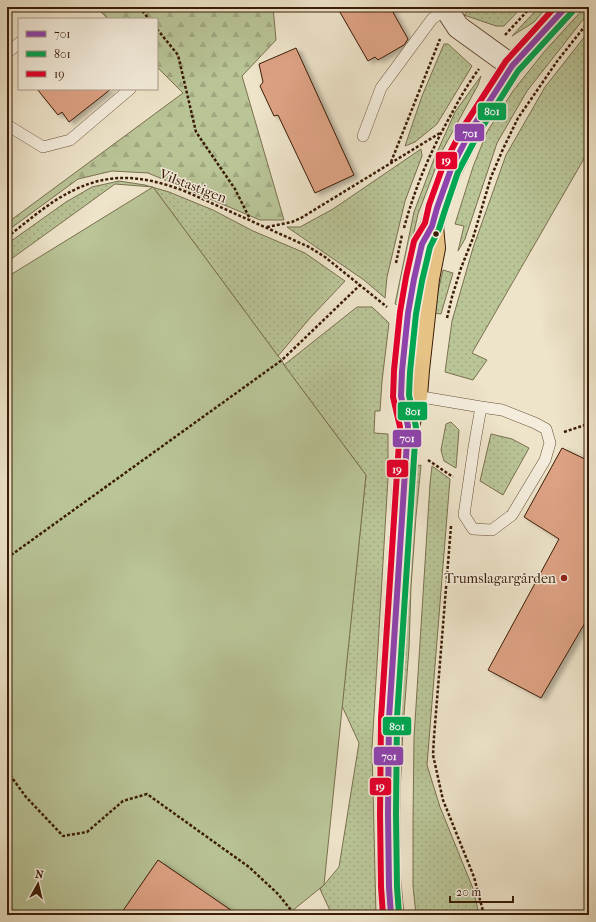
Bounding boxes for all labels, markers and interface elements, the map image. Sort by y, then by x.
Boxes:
legend [18,18,158,90]
text: 701 [54,27,71,41]
text: 801 [54,47,71,61]
text: 19 [54,67,65,81]
line badge: 801 [477,102,507,121]
text: 801 [484,105,500,118]
line badge: 701 [454,123,485,142]
text: 701 [461,127,478,140]
line badge: 19 [435,151,458,170]
text: 19 [441,154,451,167]
street label: Vilstastigen [156,165,229,207]
unlabelled marker [431,229,441,239]
line badge: 801 [397,401,428,421]
text: 801 [405,405,421,418]
line badge: 701 [392,429,422,448]
text: 701 [398,432,415,445]
line badge: 19 [386,459,409,478]
text: 19 [392,463,402,476]
place label: Trumslagargården [444,570,556,587]
marker: Trumslagargården [559,573,569,583]
line badge: 801 [382,716,412,736]
text: 801 [389,720,405,733]
line badge: 701 [373,746,404,766]
text: 701 [380,750,397,763]
line badge: 19 [369,777,392,796]
text: 19 [375,780,385,793]
north arrow [18,864,58,904]
text: N [34,868,45,882]
scale bar [450,878,513,904]
text: 20 m [456,885,481,899]

